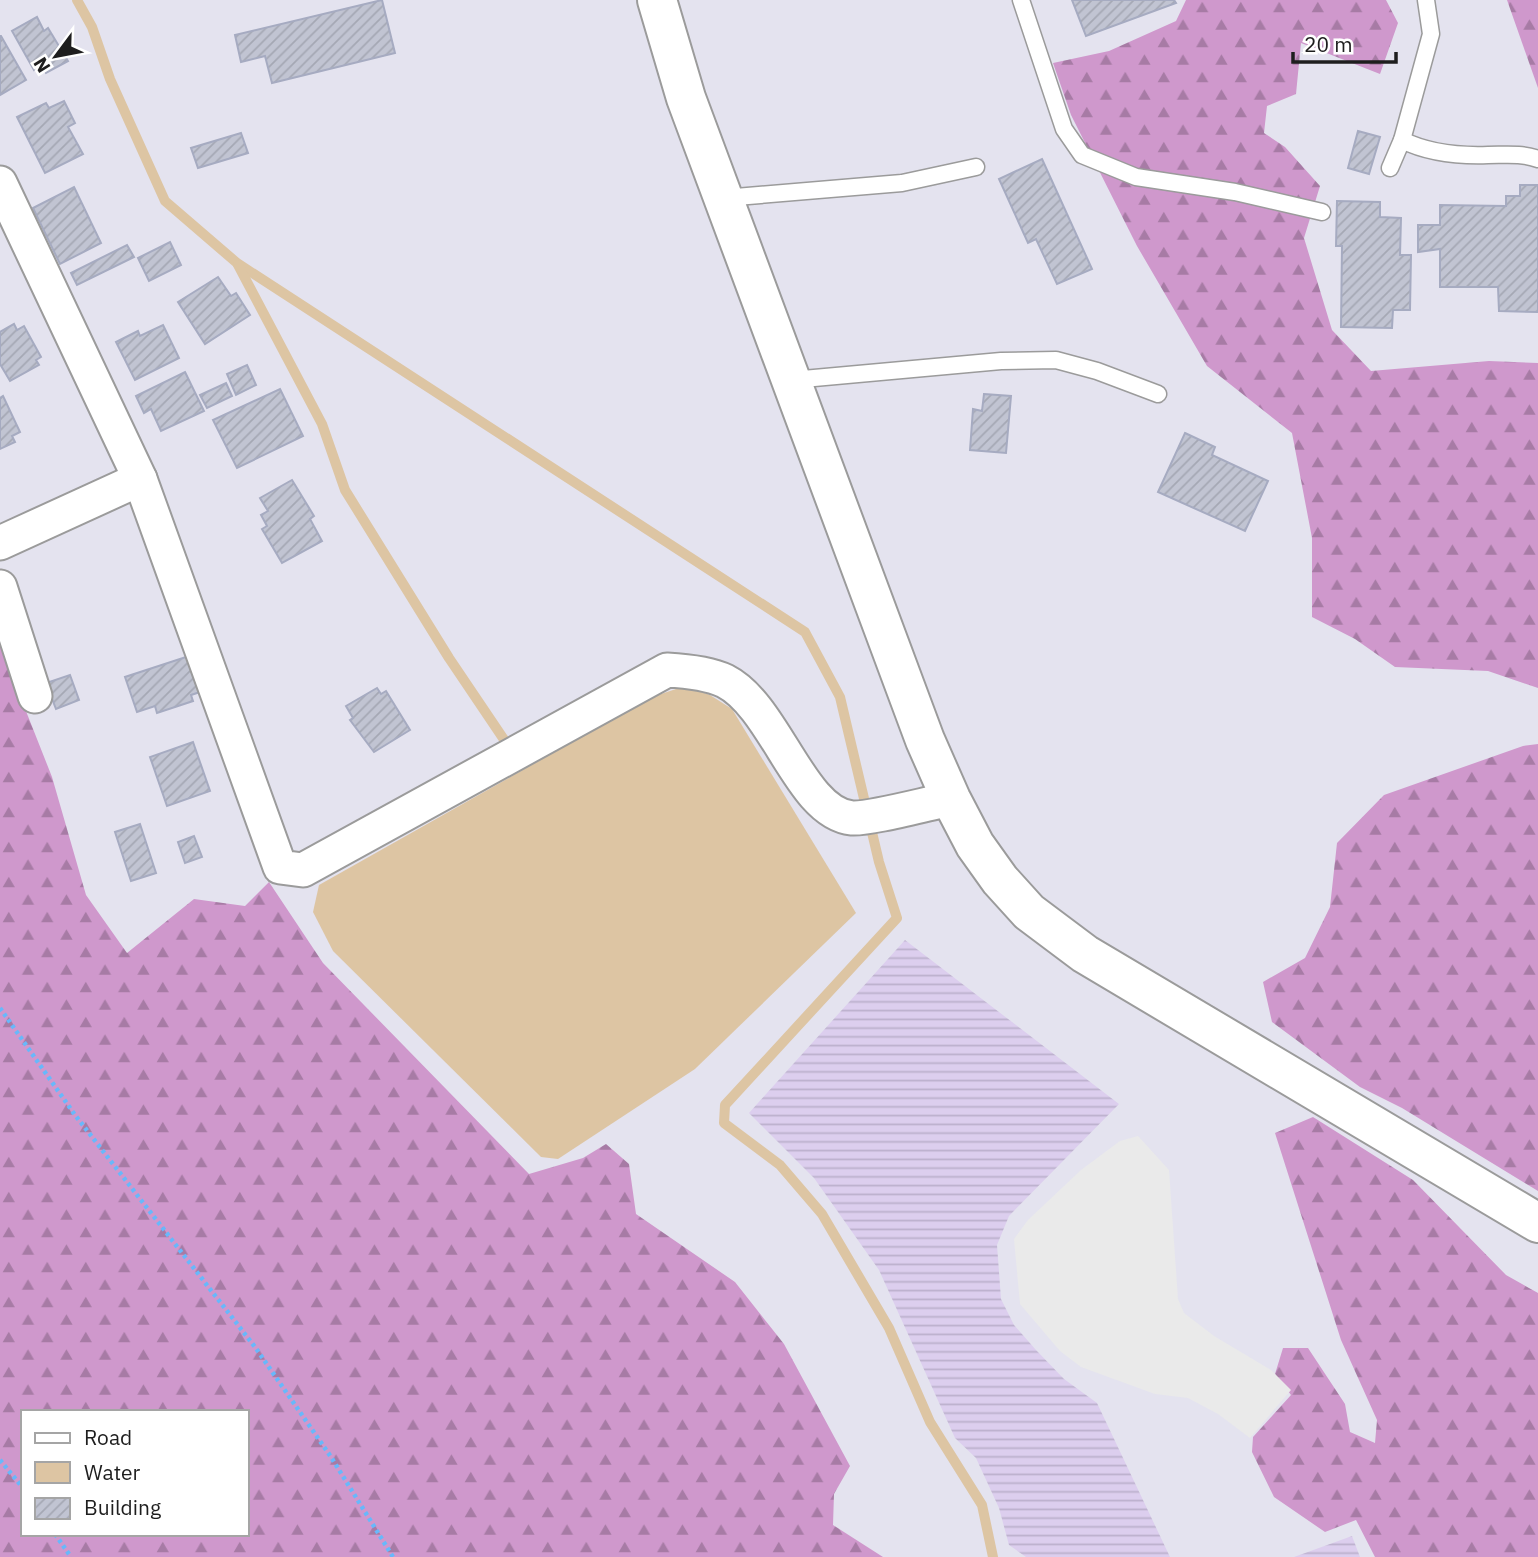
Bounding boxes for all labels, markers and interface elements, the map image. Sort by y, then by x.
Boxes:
north arrow [21,21,91,91]
scale bar [1293,21,1396,65]
text: 20 m [1304,30,1353,58]
text: N [28,53,55,77]
legend [21,1410,248,1536]
text: Road [84,1423,132,1451]
text: Water [84,1458,141,1486]
text: Building [84,1493,161,1521]

